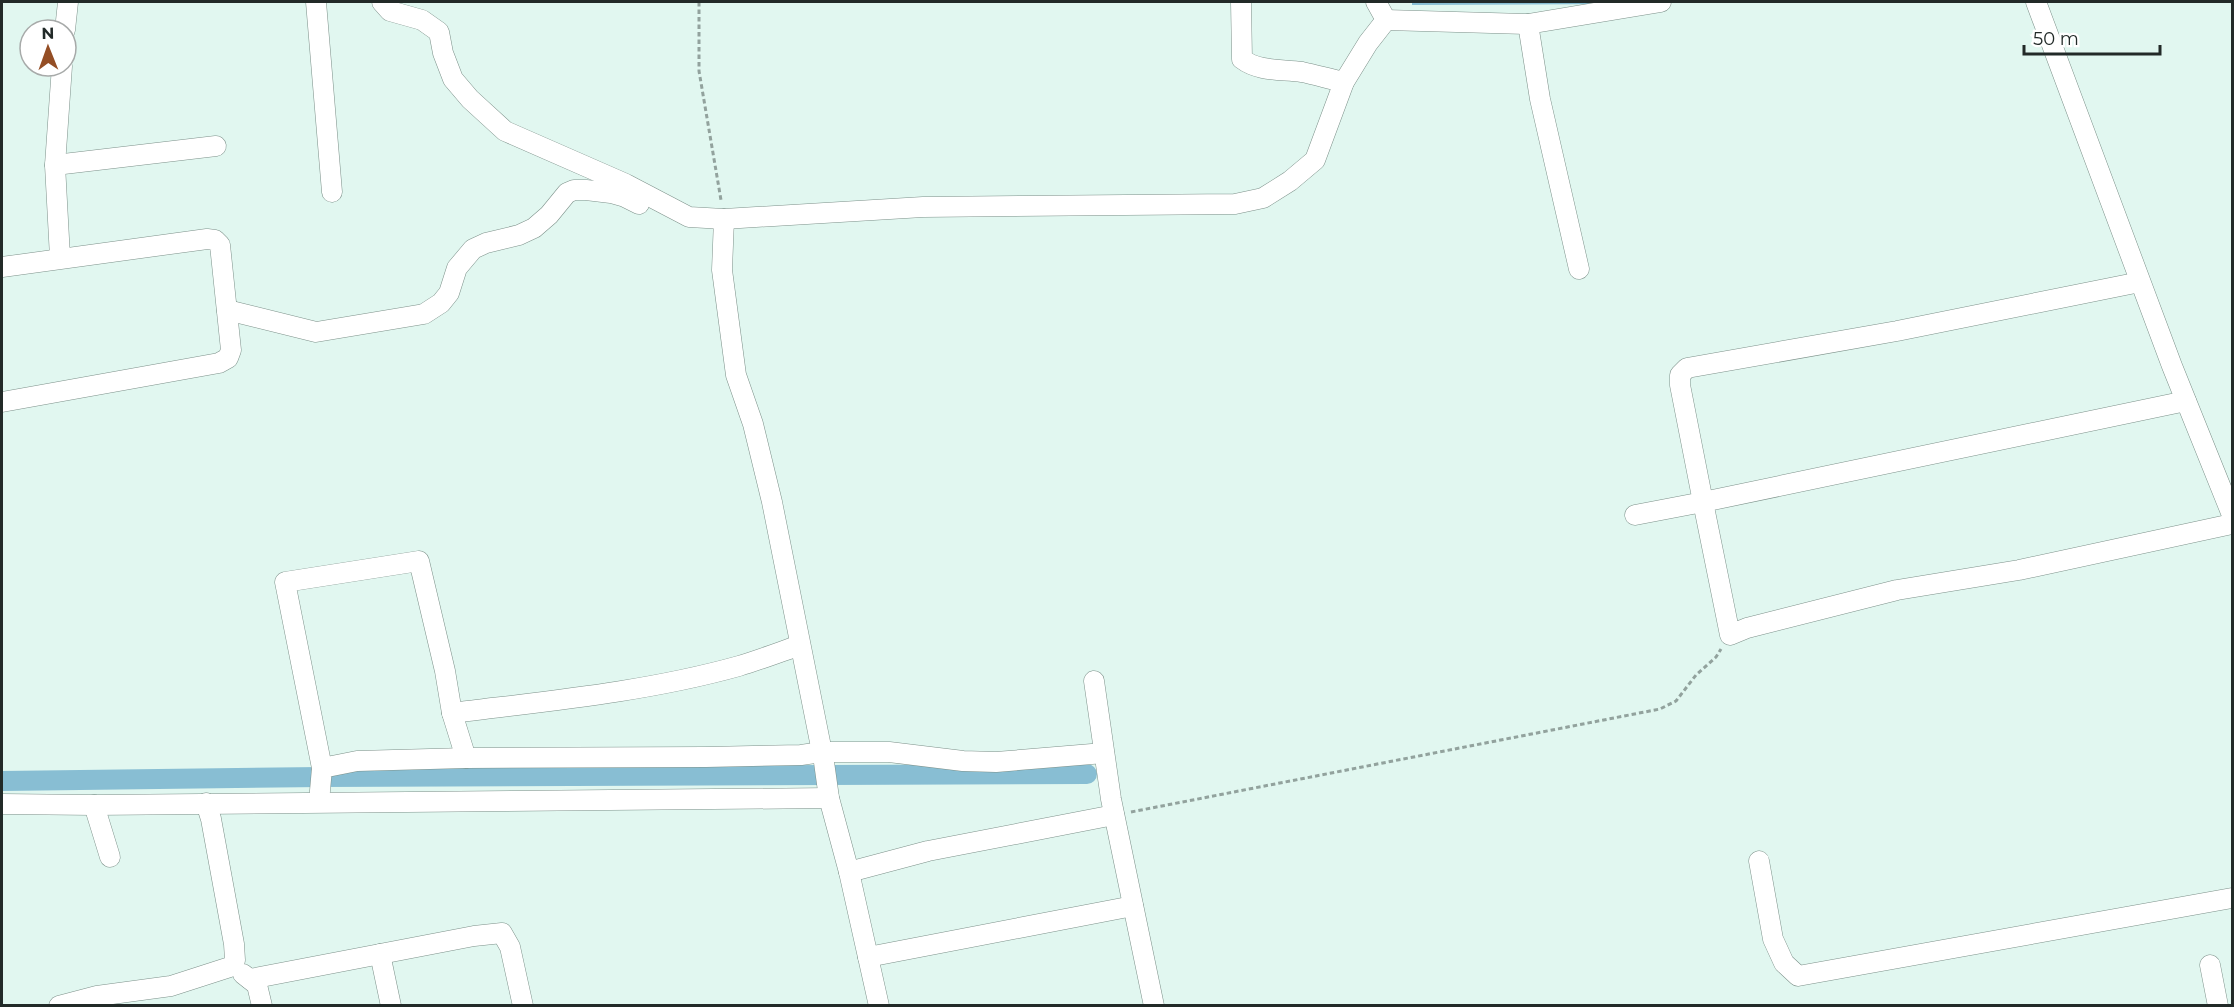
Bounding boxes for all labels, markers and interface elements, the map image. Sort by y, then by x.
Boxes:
north arrow [18,18,78,78]
scale bar [2024,18,2160,56]
text: N [41,24,54,43]
text: 50 m [2033,28,2079,50]

